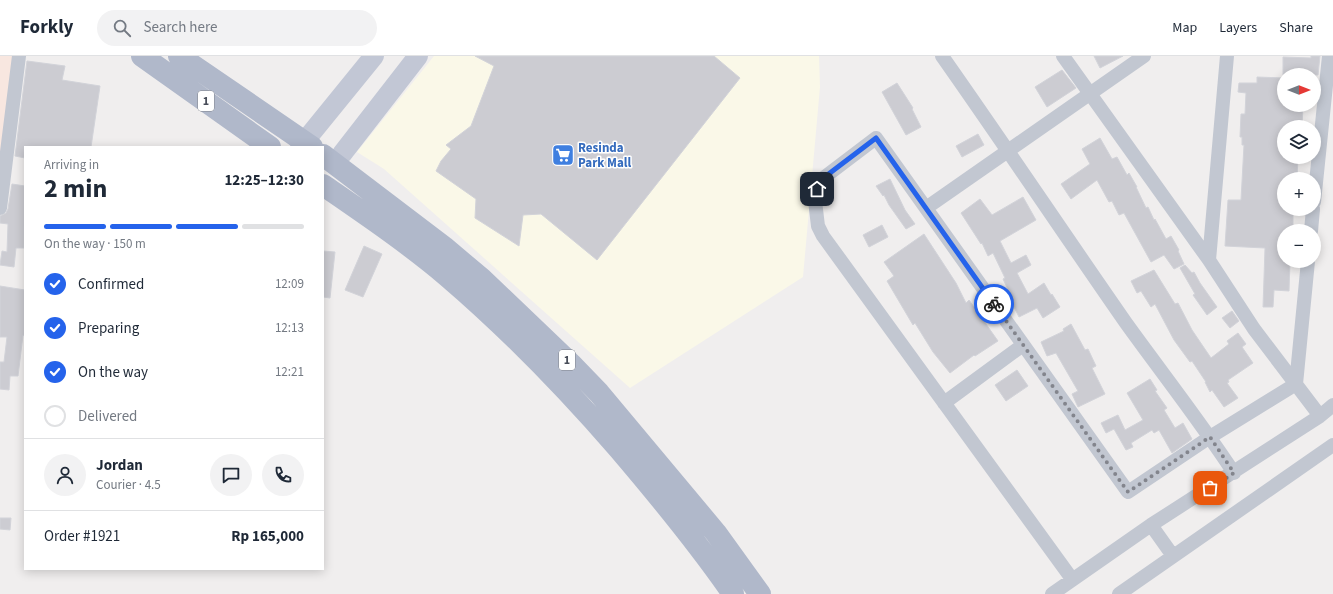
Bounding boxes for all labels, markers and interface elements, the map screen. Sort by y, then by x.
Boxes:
search box [97,10,377,46]
text: Forkly [20,14,73,41]
icon: search [111,17,133,39]
text: Search here [143,17,217,38]
text: Map [1172,18,1197,38]
text: Layers [1219,18,1257,38]
text: Share [1279,18,1313,38]
north arrow [1277,68,1321,112]
map controls [1277,68,1321,268]
road number: 1 [198,91,214,111]
button: layers [1277,120,1321,164]
place label: Resinda Park Mall [578,139,632,172]
supermarket icon: Resinda Park Mall [550,142,576,168]
text: Arriving in [44,156,99,174]
text: 2 min [44,170,107,207]
text: 12:25–12:30 [224,170,304,191]
pin [800,172,834,206]
button: + [1277,172,1321,216]
icon: home [806,178,828,200]
button: − [1277,224,1321,268]
text: On the way · 150 m [44,235,146,253]
icon: check [44,273,66,295]
text: Confirmed [78,274,144,295]
text: 12:09 [275,275,304,293]
courier [974,284,1014,324]
icon: bike [983,293,1005,315]
icon: check [44,317,66,339]
text: Preparing [78,318,139,339]
text: 12:13 [275,319,304,337]
road number: 1 [559,350,575,370]
icon: check [44,361,66,383]
text: On the way [78,362,148,383]
text: 12:21 [275,363,304,381]
text: Delivered [78,406,137,427]
button: person [44,454,86,496]
button: chat [210,454,252,496]
button: phone [262,454,304,496]
text: Jordan [96,455,143,476]
pin [1193,471,1227,505]
text: Courier · 4.5 [96,476,161,494]
icon: bag [1199,477,1221,499]
text: Order #1921 [44,526,120,547]
text: Rp 165,000 [231,526,304,547]

